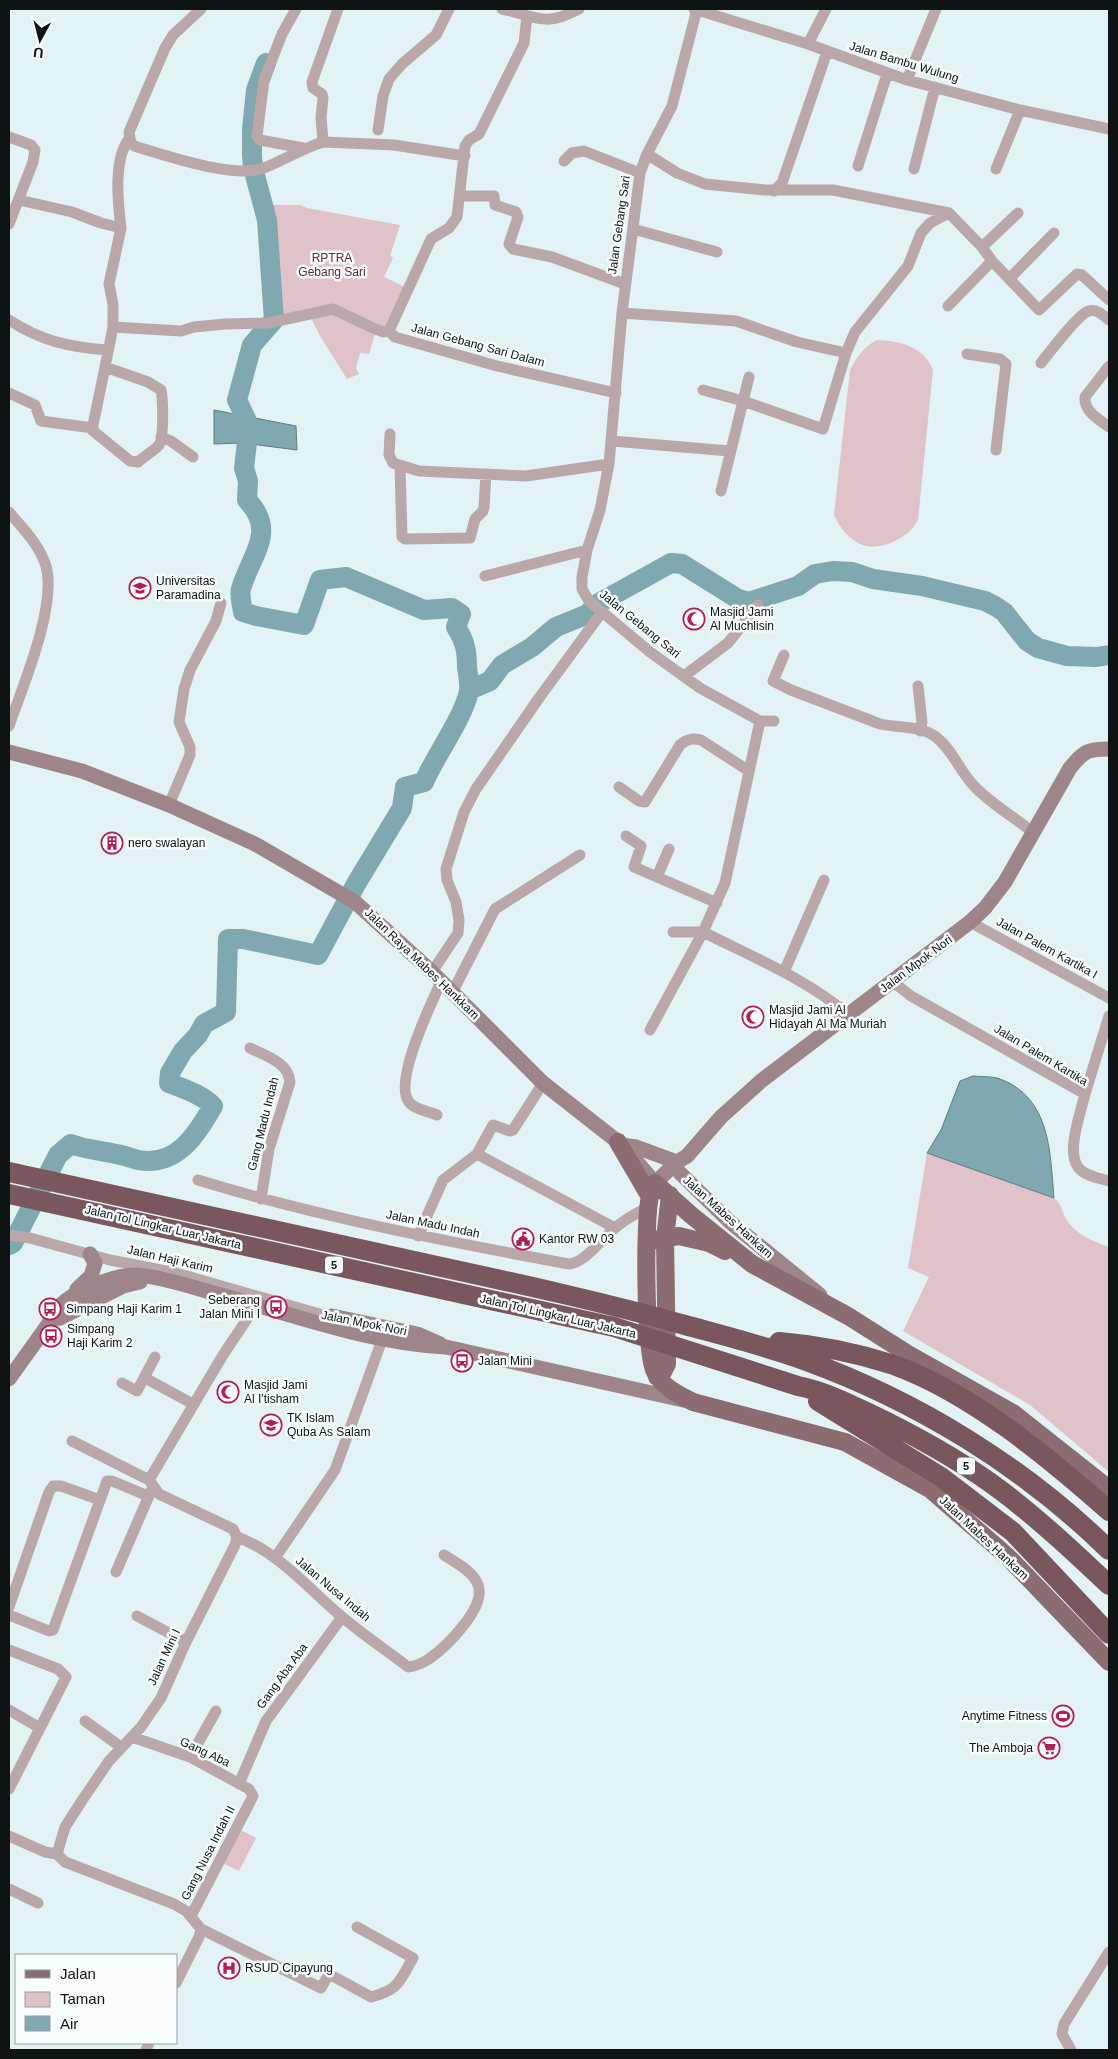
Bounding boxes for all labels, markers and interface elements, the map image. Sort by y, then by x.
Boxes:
north arrow [15,15,65,65]
street label: Jalan Bambu Wulung [848,39,960,85]
text: U [32,44,44,61]
street label: Jalan Gebang Sari [605,175,633,275]
park label: RPTRA Gebang Sari [298,251,366,279]
street label: Jalan Gebang Sari Dalam [410,320,546,370]
place label: Universitas Paramadina [156,574,221,602]
school or university icon: Universitas Paramadina [128,576,152,600]
street label: Jalan Gebang Sari [597,587,683,661]
place label: Masjid Jami Al Muchlisin [710,605,774,633]
mosque icon: Masjid Jami Al Muchlisin [682,607,706,631]
building icon: nero swalayan [100,831,124,855]
place label: nero swalayan [128,836,205,850]
street label: Jalan Raya Mabes Hankkam [362,906,482,1022]
street label: Jalan Palem Kartika I [994,914,1100,982]
street label: Jalan Mpok Nori [877,932,955,996]
place label: Masjid Jami Al Hidayah Al Ma Muriah [769,1003,886,1031]
mosque icon: Masjid Jami Al Hidayah Al Ma Muriah [741,1005,765,1029]
street label: Jalan Palem Kartika [992,1022,1091,1089]
street label: Gang Madu Indah [245,1076,281,1172]
street label: Jalan Mabes Hankam [680,1173,776,1261]
street label: Jalan Tol Lingkar Luar Jakarta [84,1202,243,1252]
street label: Jalan Madu Indah [385,1207,481,1241]
public building icon: Kantor RW 03 [511,1227,535,1251]
place label: Kantor RW 03 [539,1232,614,1246]
street label: Jalan Haji Karim [126,1242,214,1276]
road number: 5 [325,1256,343,1274]
street label: Jalan Tol Lingkar Luar Jakarta [479,1291,638,1341]
place label: Seberang Jalan Mini I [199,1293,260,1321]
bus stop icon: Seberang Jalan Mini I [264,1295,288,1319]
bus stop icon: Simpang Haji Karim 1 [38,1297,62,1321]
place label: Simpang Haji Karim 1 [66,1302,182,1316]
street label: Jalan Mpok Nori [320,1308,408,1338]
place label: Simpang Haji Karim 2 [67,1322,133,1350]
bus stop icon: Simpang Haji Karim 2 [39,1324,63,1348]
bus stop icon: Jalan Mini [450,1349,474,1373]
place label: Jalan Mini [478,1354,532,1368]
place label: Masjid Jami Al I'tisham [244,1378,307,1406]
mosque icon: Masjid Jami Al I'tisham [216,1380,240,1404]
place label: TK Islam Quba As Salam [287,1411,370,1439]
school or university icon: TK Islam Quba As Salam [259,1413,283,1437]
road number: 5 [957,1458,975,1474]
street label: Jalan Mabes Hankam [937,1493,1031,1583]
street label: Jalan Nusa Indah [293,1554,373,1624]
street label: Jalan Mini I [145,1627,183,1687]
street label: Gang Aba Aba [254,1640,311,1711]
sports icon: Anytime Fitness [1051,1704,1075,1728]
place label: Anytime Fitness [962,1709,1047,1723]
street label: Gang Aba [178,1734,232,1770]
supermarket icon: The Amboja [1037,1736,1061,1760]
place label: The Amboja [969,1741,1033,1755]
street label: Gang Nusa Indah II [178,1803,238,1903]
legend [15,1954,178,2044]
hospital icon: RSUD Cipayung [217,1956,241,1980]
place label: RSUD Cipayung [245,1961,333,1975]
text: Jalan [60,1965,96,1982]
text: Taman [60,1990,105,2007]
text: Air [60,2015,78,2032]

